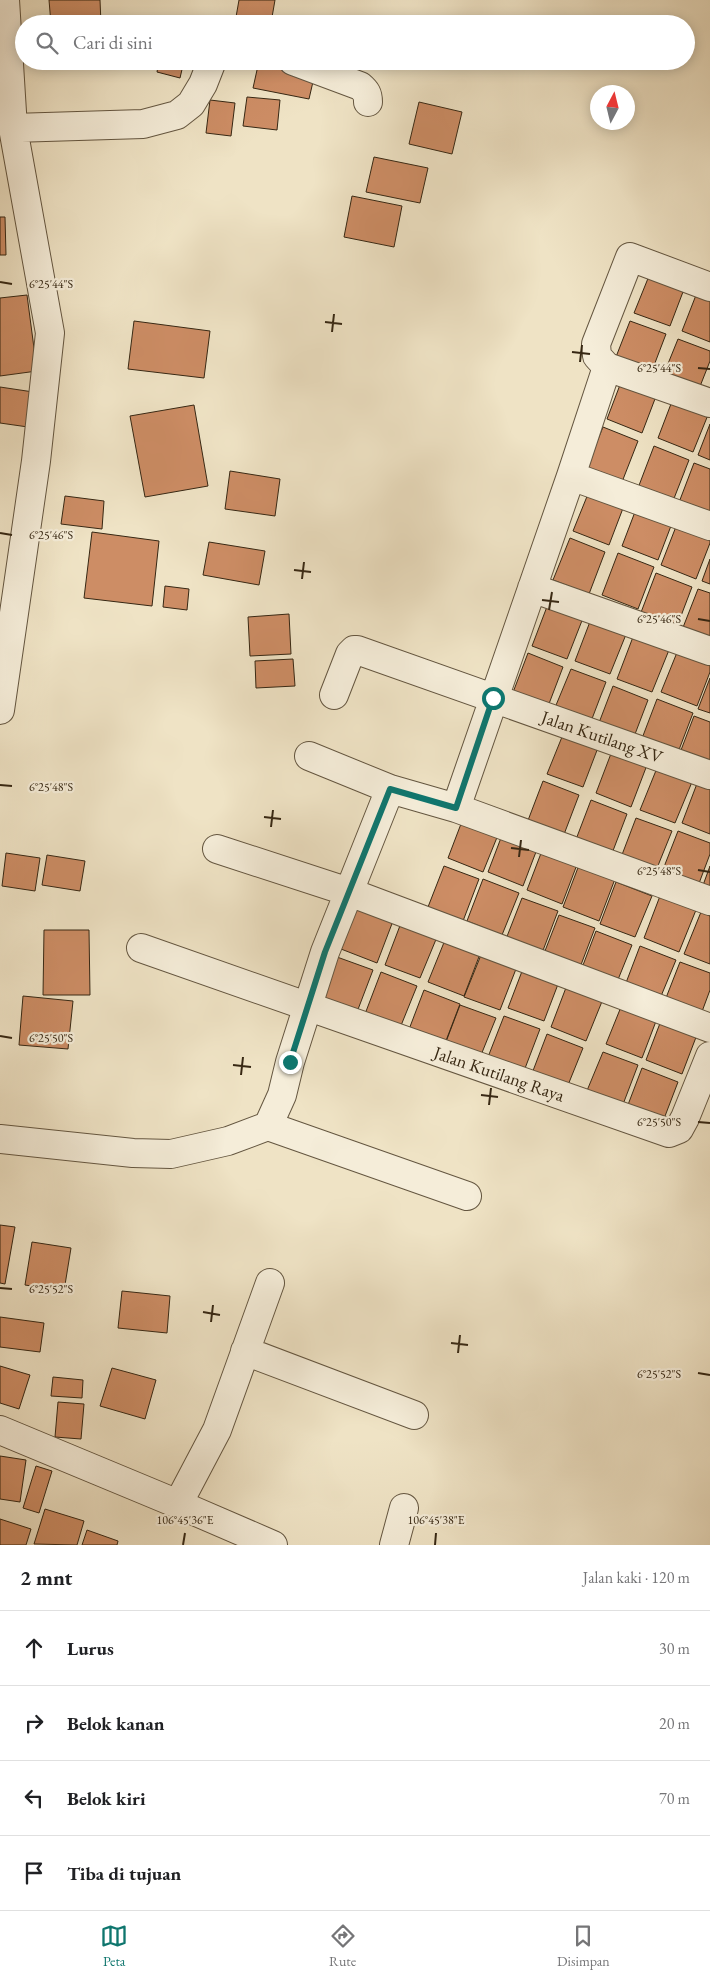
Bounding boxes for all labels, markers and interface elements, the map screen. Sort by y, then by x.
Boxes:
search box [15,15,695,70]
icon: search [33,29,61,57]
text: Cari di sini [73,30,152,55]
north arrow [590,85,635,130]
text: 6°25'44"S [29,276,74,292]
text: 6°25'44"S [637,360,682,376]
text: 6°25'46"S [29,527,74,543]
text: 6°25'46"S [637,611,682,627]
route start [482,687,505,710]
street label: Jalan Kutilang XV [536,704,667,768]
text: 6°25'48"S [29,779,74,795]
text: 6°25'48"S [637,863,682,879]
text: 6°25'50"S [29,1030,74,1046]
street label: Jalan Kutilang Raya [429,1040,568,1107]
route end [279,1051,302,1074]
text: 6°25'50"S [637,1114,682,1130]
text: 6°25'52"S [29,1281,74,1297]
text: 6°25'52"S [637,1366,682,1382]
text: 106°45'36"E [157,1512,214,1528]
text: 106°45'38"E [408,1512,465,1528]
text: 2 mnt [20,1564,72,1591]
text: Jalan kaki · 120 m [583,1567,690,1588]
icon: ahead [20,1634,48,1662]
text: Lurus [67,1636,114,1661]
text: 30 m [659,1638,690,1659]
icon: right [20,1709,48,1737]
text: Belok kanan [67,1711,165,1736]
text: 20 m [659,1713,690,1734]
icon: left [20,1784,48,1812]
text: Belok kiri [67,1786,146,1811]
text: 70 m [659,1788,690,1809]
icon: arrive [20,1859,48,1887]
text: Tiba di tujuan [67,1861,181,1886]
tab: Peta [100,1922,128,1970]
tab: Rute [329,1922,357,1970]
tab: Disimpan [557,1922,610,1970]

